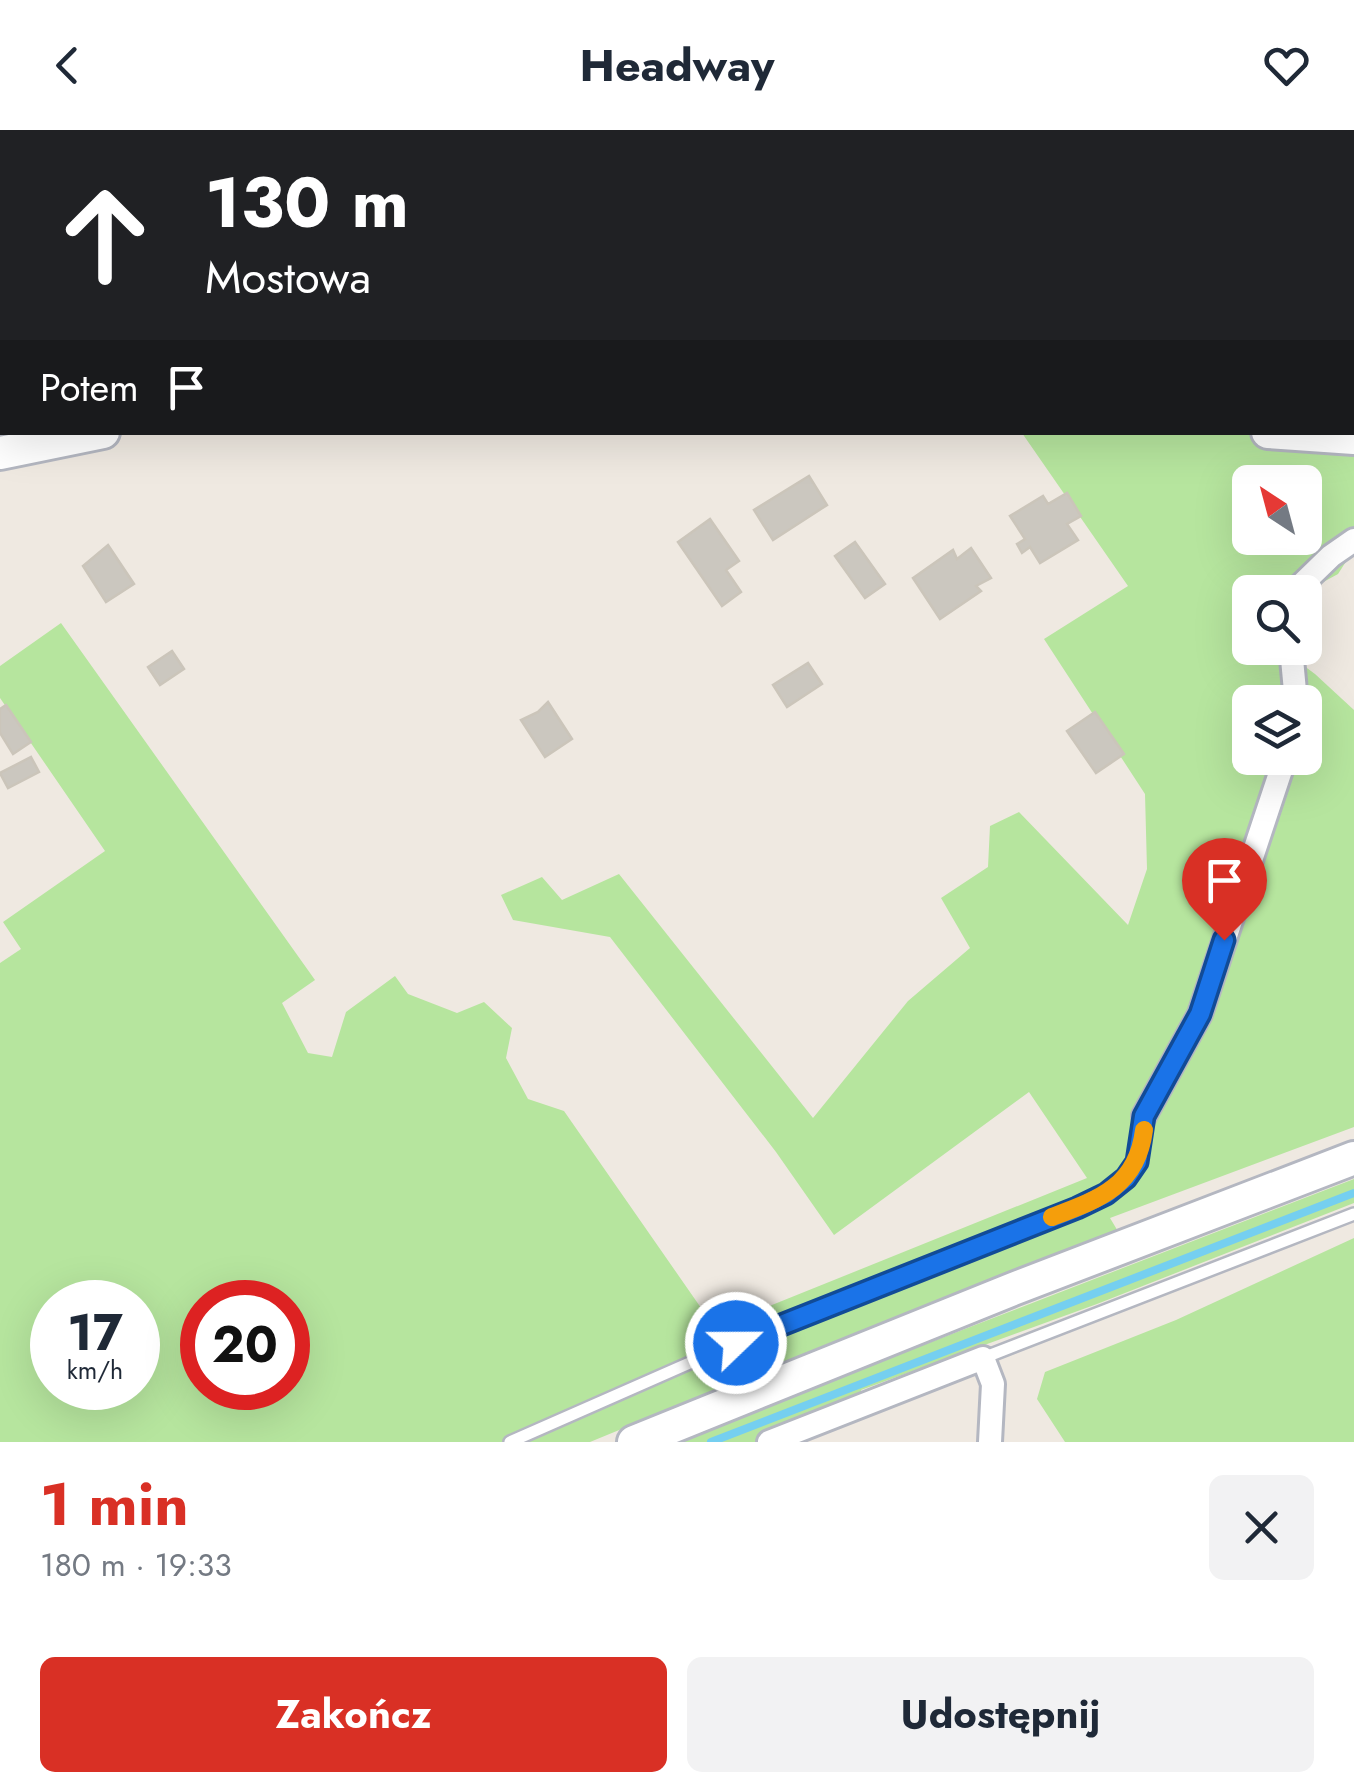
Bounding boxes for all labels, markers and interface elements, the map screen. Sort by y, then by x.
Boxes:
text: Headway [580,33,774,98]
icon: back [40,38,95,93]
icon: heart [1259,38,1314,93]
text: 130 m [205,152,409,253]
icon: ahead [40,170,170,300]
text: Mostowa [205,245,371,310]
text: Potem [40,360,139,415]
icon: arrive [159,360,214,415]
north arrow [1232,465,1322,555]
map controls [1232,465,1322,775]
button: search [1232,575,1322,665]
button: layers [1232,685,1322,775]
pin [1182,838,1267,941]
icon: arrive [1197,853,1252,908]
speed limit sign: 20 [180,1280,310,1410]
position arrow [684,1291,788,1395]
text: 17 [67,1296,123,1369]
text: km/h [67,1352,123,1388]
text: 1 min [40,1461,189,1548]
button: close [1209,1475,1314,1580]
text: 180 m · 19:33 [40,1542,232,1588]
button: Zakończ [40,1657,667,1772]
button: Udostępnij [687,1657,1314,1772]

